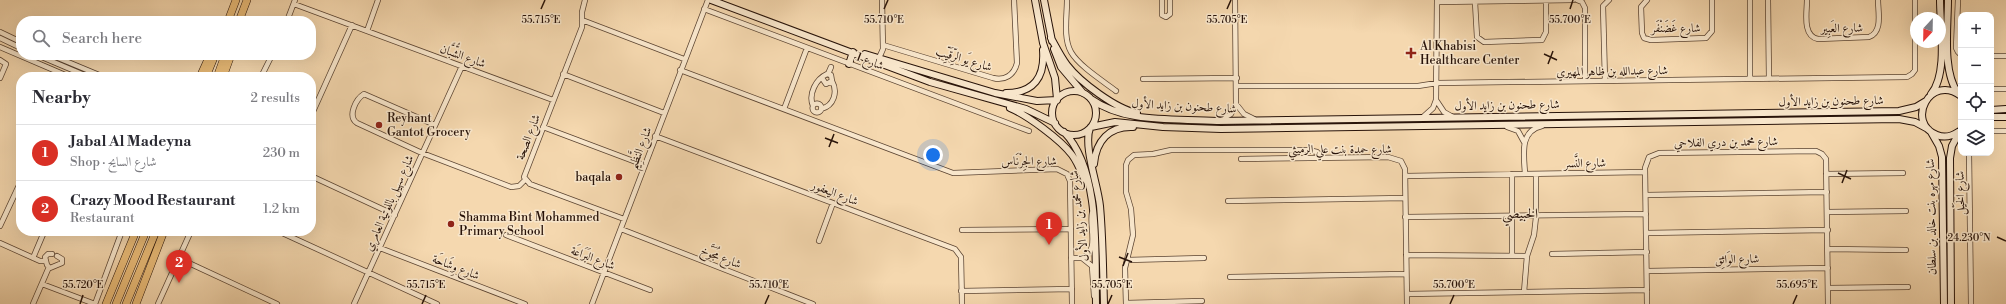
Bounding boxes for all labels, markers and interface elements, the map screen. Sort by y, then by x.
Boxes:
north arrow [1910,12,1946,48]
map controls [1958,12,1994,156]
button: + [1958,12,1994,48]
text: 55.715°E [521,14,561,26]
text: 55.710°E [864,14,904,26]
text: 55.705°E [1207,14,1247,26]
text: 55.700°E [1549,14,1591,26]
search box [16,16,316,60]
street label: شارع غَضَنْفَر [1649,19,1701,39]
street label: شارع العَبِير [1819,19,1863,39]
icon: search [30,27,52,49]
text: Search here [62,29,142,48]
street label: شارع الشُّبَّان [437,37,490,74]
place label: Al Khabisi Healthcare Center [1419,39,1519,68]
street label: شارع يَو الرِّقَيِّب [933,42,995,78]
marker: Al Khabisi Healthcare Center [1405,47,1417,59]
button: − [1958,48,1994,84]
street label: شارع 1 [853,49,886,76]
street label: شارع عبدالله بن ظاهر المهيري [1556,63,1668,83]
button: locate [1958,84,1994,120]
text: Nearby [32,87,91,109]
text: 2 results [251,90,300,106]
street label: شارع طحنون بن زايد الأول [1778,91,1884,113]
street label: شارع طحنون بن زايد الأول [1131,94,1237,120]
street label: شارع طحنون بن زايد الأول [1454,95,1560,117]
place label: Reyhant Gantot Grocery [387,111,471,140]
street label: شارع الصحة [513,112,547,163]
marker: Reyhant Gantot Grocery [374,120,384,130]
button: layers [1958,120,1994,156]
street label: شارع النَّظِيم [622,123,659,173]
text: Jabal Al Madeyna [70,132,191,151]
street label: شارع محمد بن دري الفلاحي [1674,134,1778,154]
street label: شارع حمدة بنت علي الرميثي [1288,142,1392,161]
text: 1 [42,145,48,161]
text: 230 m [263,145,300,161]
your location [923,145,943,165]
street label: شارع الجِرْنَاس [1001,152,1057,172]
street label: شارع النَّسر [1562,152,1606,174]
street label: شارع سهيل باللوتية العامري [361,153,420,255]
text: Shop · شارع السايح [70,154,157,170]
street label: شارع مهره بنت خالد بن سلطان [1923,158,1943,275]
street label: شارع محمد بن زايد الأول [1064,169,1096,263]
place label: baqala [575,170,612,185]
street label: شارع الخَيْل [1951,171,1971,215]
marker: baqala [614,172,624,182]
street label: شارع اليعفور [807,177,860,212]
text: Crazy Mood Restaurant [70,191,235,210]
text: 2 [41,201,49,217]
text: 1.2 km [263,201,300,217]
district label: الخبيصي [1502,205,1538,227]
text: Restaurant [70,210,135,226]
place label: Shamma Bint Mohammed Primary School [459,210,600,239]
pin: 1 [1036,212,1062,245]
marker: Shamma Bint Mohammed Primary School [446,219,456,229]
text: 24.230°N [1948,232,1991,244]
street label: شارع مُجَوَّخ [697,239,745,275]
street label: شارع البَرَاعَة [567,241,618,277]
pin: 2 [166,250,192,283]
street label: شارع وِشَاحَة [429,250,482,286]
street label: شارع الوَاثِق [1715,250,1760,270]
text: 55.720°E [62,279,104,291]
text: 55.715°E [406,279,446,291]
text: 55.710°E [749,279,789,291]
text: 55.705°E [1092,279,1132,291]
text: 55.700°E [1433,279,1475,291]
text: 55.695°E [1776,279,1818,291]

